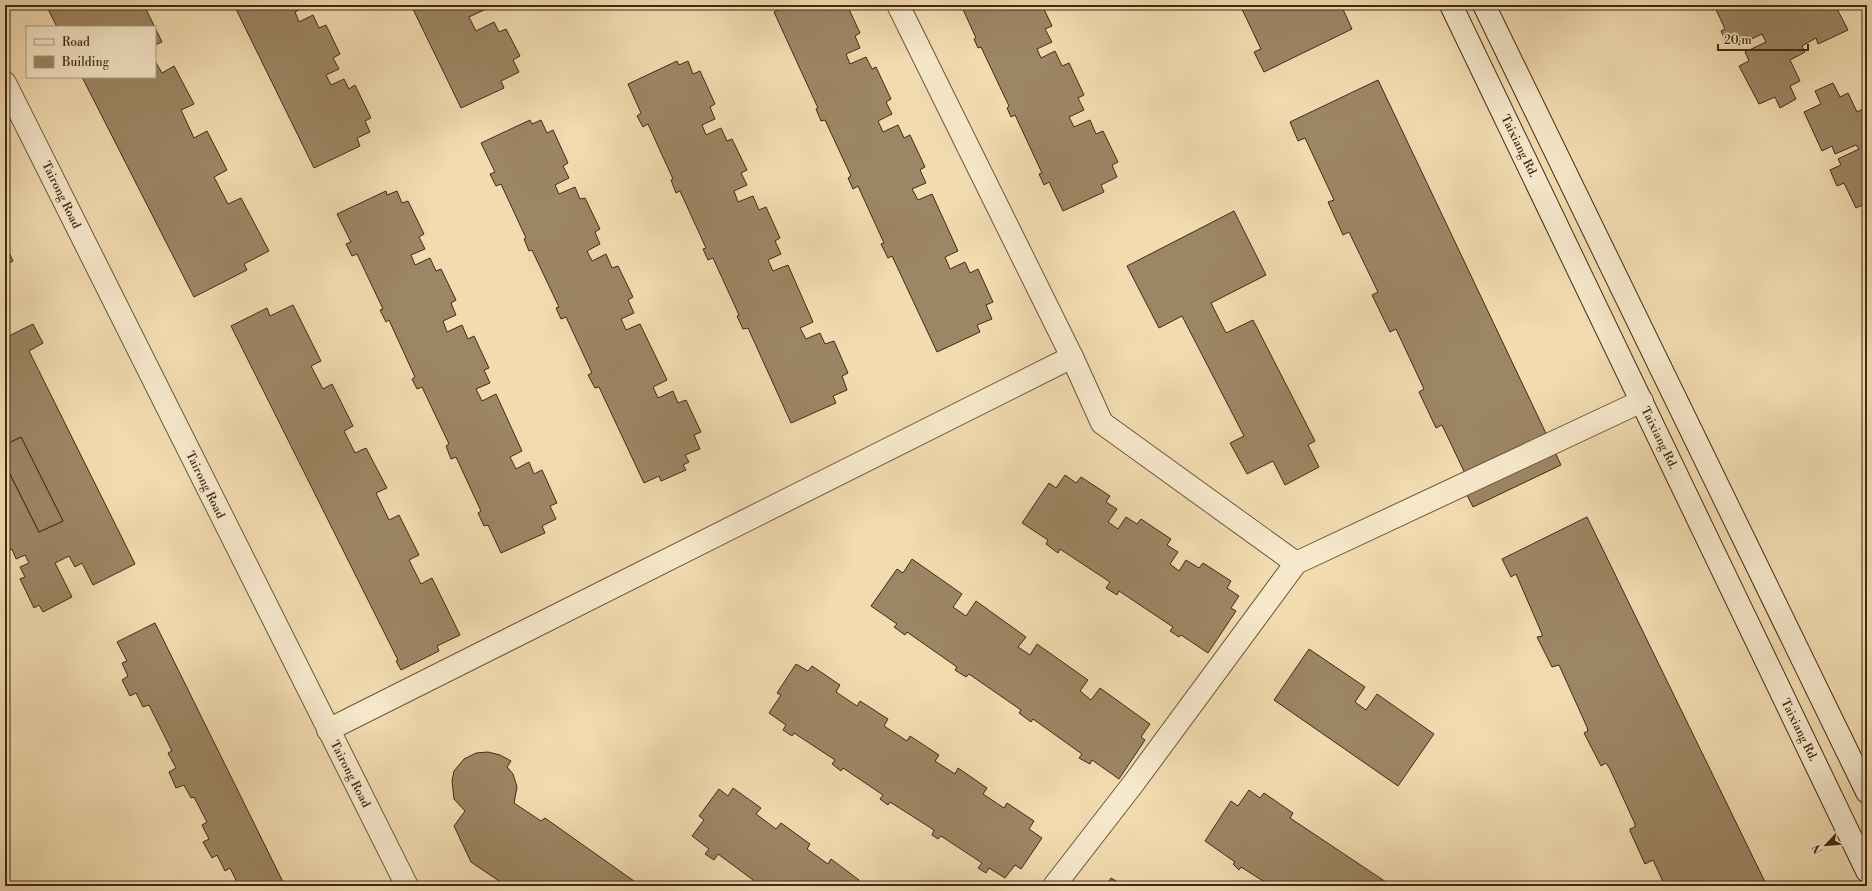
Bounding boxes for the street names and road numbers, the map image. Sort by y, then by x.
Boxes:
street label: Taixiang Rd. [1497,112,1541,180]
street label: Tairong Road [38,159,84,231]
street label: Taixiang Rd. [1637,404,1681,472]
street label: Tairong Road [182,449,228,521]
street label: Taixiang Rd. [1777,696,1821,764]
street label: Tairong Road [327,738,373,810]

